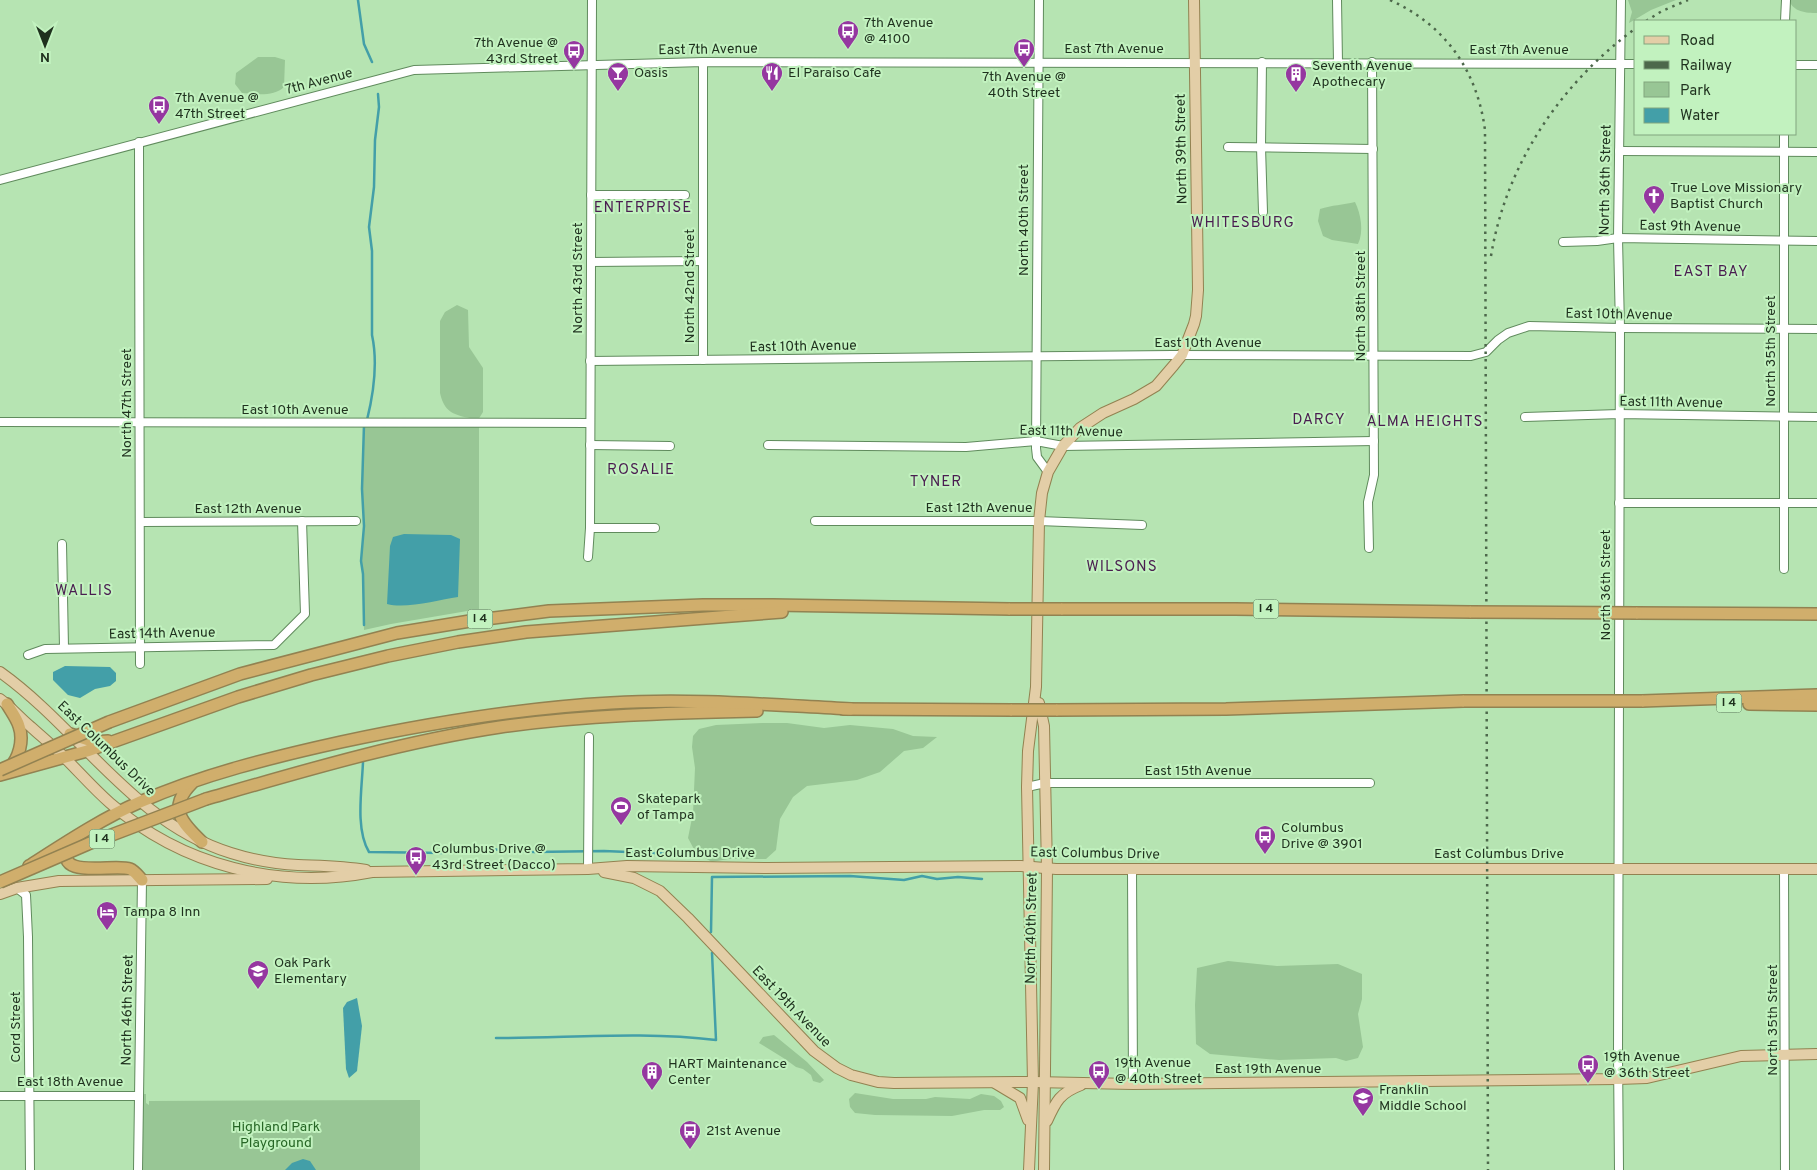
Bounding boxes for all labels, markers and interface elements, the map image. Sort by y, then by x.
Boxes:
place label: 7th Avenue @ 4100 [864,15,933,48]
bus stop icon: 7th Avenue @ 4100 [836,19,860,50]
north arrow [20,20,70,70]
legend [1634,20,1797,135]
text: Road [1680,32,1715,51]
place label: 7th Avenue @ 43rd Street [474,35,558,68]
bus stop icon: 7th Avenue @ 40th Street [1012,37,1036,68]
bus stop icon: 7th Avenue @ 43rd Street [562,39,586,70]
street label: East 7th Avenue [658,41,758,59]
street label: East 7th Avenue [1064,41,1164,58]
street label: East 7th Avenue [1469,42,1569,59]
text: N [40,48,50,65]
text: Railway [1680,57,1732,76]
place label: Seventh Avenue Apothecary [1312,58,1412,91]
bar icon: Oasis [606,61,630,92]
restaurant icon: El Paraiso Cafe [760,61,784,92]
building icon: Seventh Avenue Apothecary [1284,62,1308,93]
street label: 7th Avenue [283,65,355,99]
place label: Oasis [634,65,668,82]
place label: El Paraiso Cafe [788,65,881,82]
place label: 7th Avenue @ 40th Street [982,69,1066,102]
text: Park [1680,82,1711,101]
place label: 7th Avenue @ 47th Street [175,90,259,123]
street label: North 39th Street [1173,93,1191,205]
bus stop icon: 7th Avenue @ 47th Street [147,94,171,125]
text: Water [1680,107,1720,126]
street label: North 36th Street [1597,124,1615,236]
street label: North 40th Street [1016,164,1033,276]
place label: True Love Missionary Baptist Church [1670,180,1802,213]
church icon: True Love Missionary Baptist Church [1642,184,1666,215]
district label: ENTERPRISE [594,199,692,218]
district label: WHITESBURG [1191,214,1295,233]
street label: East 9th Avenue [1639,218,1741,236]
street label: North 43rd Street [570,222,587,334]
street label: North 42nd Street [682,229,699,343]
street label: North 38th Street [1353,251,1370,361]
district label: EAST BAY [1673,263,1749,282]
street label: North 35th Street [1763,295,1780,407]
street label: East 10th Avenue [1565,306,1673,324]
street label: East 10th Avenue [1154,335,1262,352]
street label: East 10th Avenue [749,338,857,356]
street label: North 47th Street [119,348,136,458]
street label: East 11th Avenue [1619,394,1723,412]
street label: East 10th Avenue [241,402,349,419]
district label: DARCY [1292,411,1346,430]
district label: ALMA HEIGHTS [1366,413,1484,432]
street label: East 11th Avenue [1019,423,1123,441]
district label: ROSALIE [607,461,675,480]
district label: TYNER [910,473,962,492]
street label: East 12th Avenue [926,500,1032,517]
street label: East 12th Avenue [195,501,301,518]
street label: North 36th Street [1598,529,1615,641]
district label: WILSONS [1086,558,1158,577]
district label: WALLIS [55,582,113,601]
road number: I 4 [1254,600,1278,618]
road number: I 4 [468,610,492,628]
street label: East 14th Avenue [108,625,216,643]
road number: I 4 [1716,694,1742,712]
street label: East Columbus Drive [53,698,159,800]
street label: East 15th Avenue [1144,763,1252,780]
place label: Skatepark of Tampa [637,791,701,824]
sports icon: Skatepark of Tampa [609,795,633,826]
place label: Columbus Drive @ 3901 [1281,820,1363,853]
bus stop icon: Columbus Drive @ 3901 [1253,824,1277,855]
road number: I 4 [90,830,114,849]
place label: Columbus Drive @ 43rd Street (Dacco) [432,841,556,874]
street label: East Columbus Drive [1030,844,1160,864]
bus stop icon: Columbus Drive @ 43rd Street (Dacco) [404,845,428,876]
street label: East Columbus Drive [625,845,755,862]
street label: East Columbus Drive [1434,846,1564,863]
street label: North 40th Street [1023,872,1041,984]
hotel icon: Tampa 8 Inn [95,900,119,931]
place label: Tampa 8 Inn [123,904,200,921]
street label: North 46th Street [119,954,137,1066]
place label: Oak Park Elementary [274,955,347,988]
school or university icon: Oak Park Elementary [246,959,270,990]
street label: East 19th Avenue [748,963,834,1051]
street label: North 35th Street [1765,964,1782,1076]
street label: Cord Street [8,991,25,1063]
place label: 19th Avenue @ 36th Street [1604,1049,1690,1082]
bus stop icon: 19th Avenue @ 36th Street [1576,1053,1600,1084]
place label: 19th Avenue @ 40th Street [1115,1055,1202,1088]
place label: HART Maintenance Center [668,1056,787,1089]
bus stop icon: 19th Avenue @ 40th Street [1087,1059,1111,1090]
building icon: HART Maintenance Center [640,1060,664,1091]
street label: East 19th Avenue [1215,1061,1321,1078]
street label: East 18th Avenue [17,1074,123,1091]
place label: Franklin Middle School [1379,1082,1467,1115]
school or university icon: Franklin Middle School [1351,1086,1375,1117]
park label: Highland Park Playground [232,1119,320,1152]
bus stop icon: 21st Avenue [678,1119,702,1150]
place label: 21st Avenue [706,1123,781,1140]

